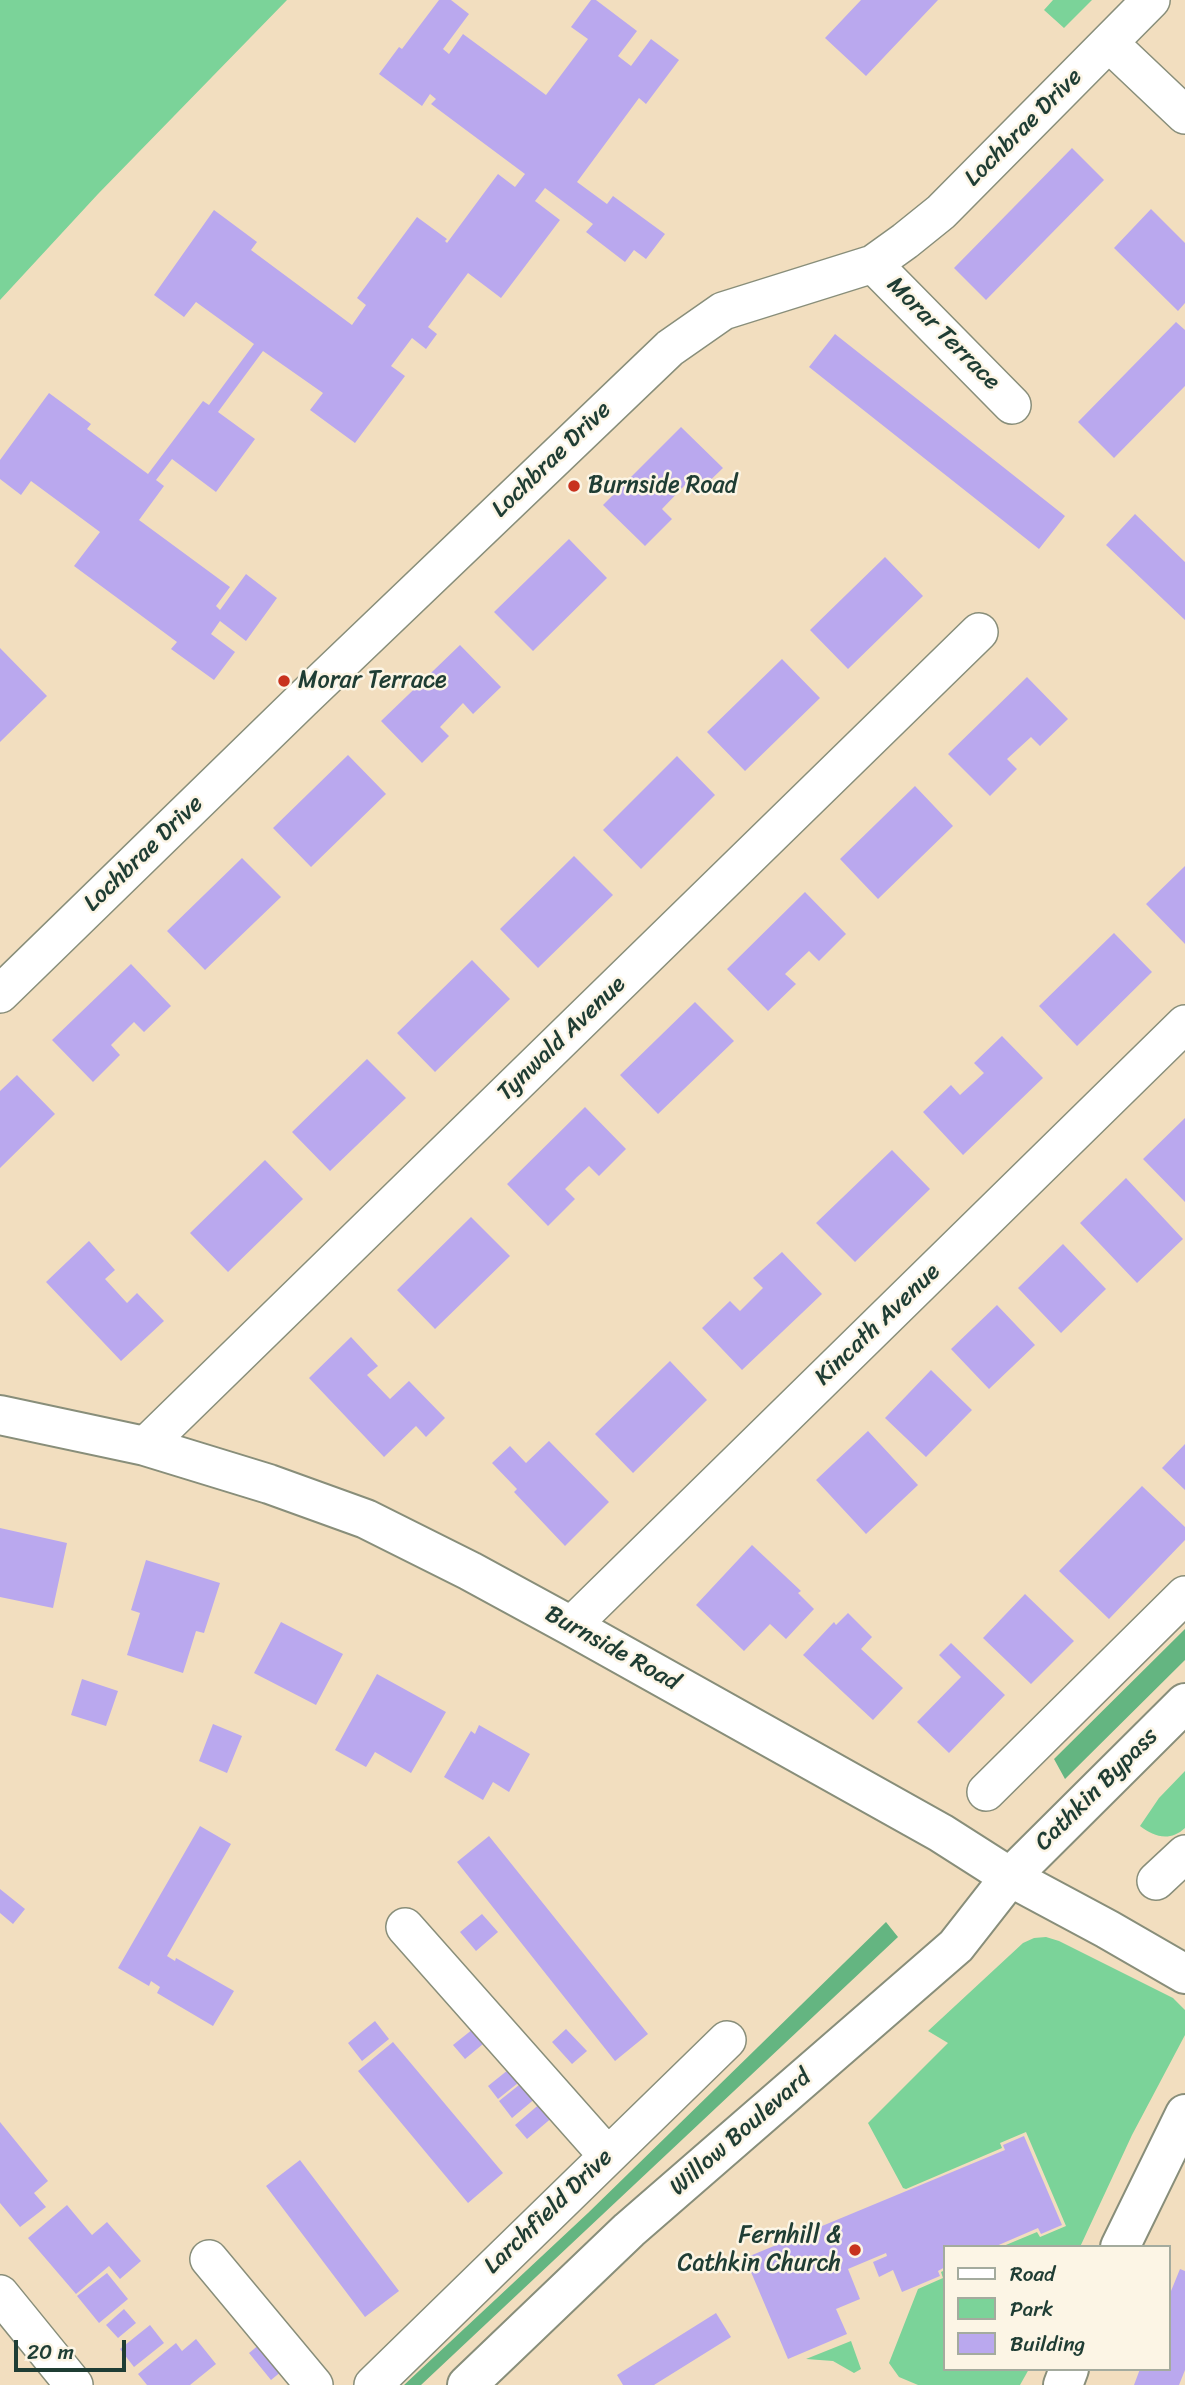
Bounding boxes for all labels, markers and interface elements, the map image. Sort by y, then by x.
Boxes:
street label: Lochbrae Drive [959,63,1089,193]
street label: Morar Terrace [880,271,1006,397]
street label: Lochbrae Drive [486,396,618,524]
place label: Burnside Road [588,472,737,500]
marker: Burnside Road [566,478,582,494]
place label: Morar Terrace [298,667,447,695]
marker: Morar Terrace [276,673,292,689]
street label: Lochbrae Drive [78,790,210,918]
street label: Tynwald Avenue [492,970,632,1108]
street label: Kincath Avenue [809,1258,947,1392]
street label: Burnside Road [540,1600,684,1698]
street label: Cathkin Bypass [1030,1723,1164,1857]
street label: Willow Boulevard [664,2064,818,2202]
street label: Larchfield Drive [479,2143,619,2281]
place label: Fernhill & Cathkin Church [678,2222,841,2278]
marker: Fernhill & Cathkin Church [847,2242,863,2258]
legend [944,2245,1171,2371]
text: Road [1010,2255,1055,2293]
text: Park [1010,2290,1053,2328]
text: Building [1010,2325,1085,2363]
scale bar [18,2326,130,2370]
text: 20 m [27,2333,74,2371]

